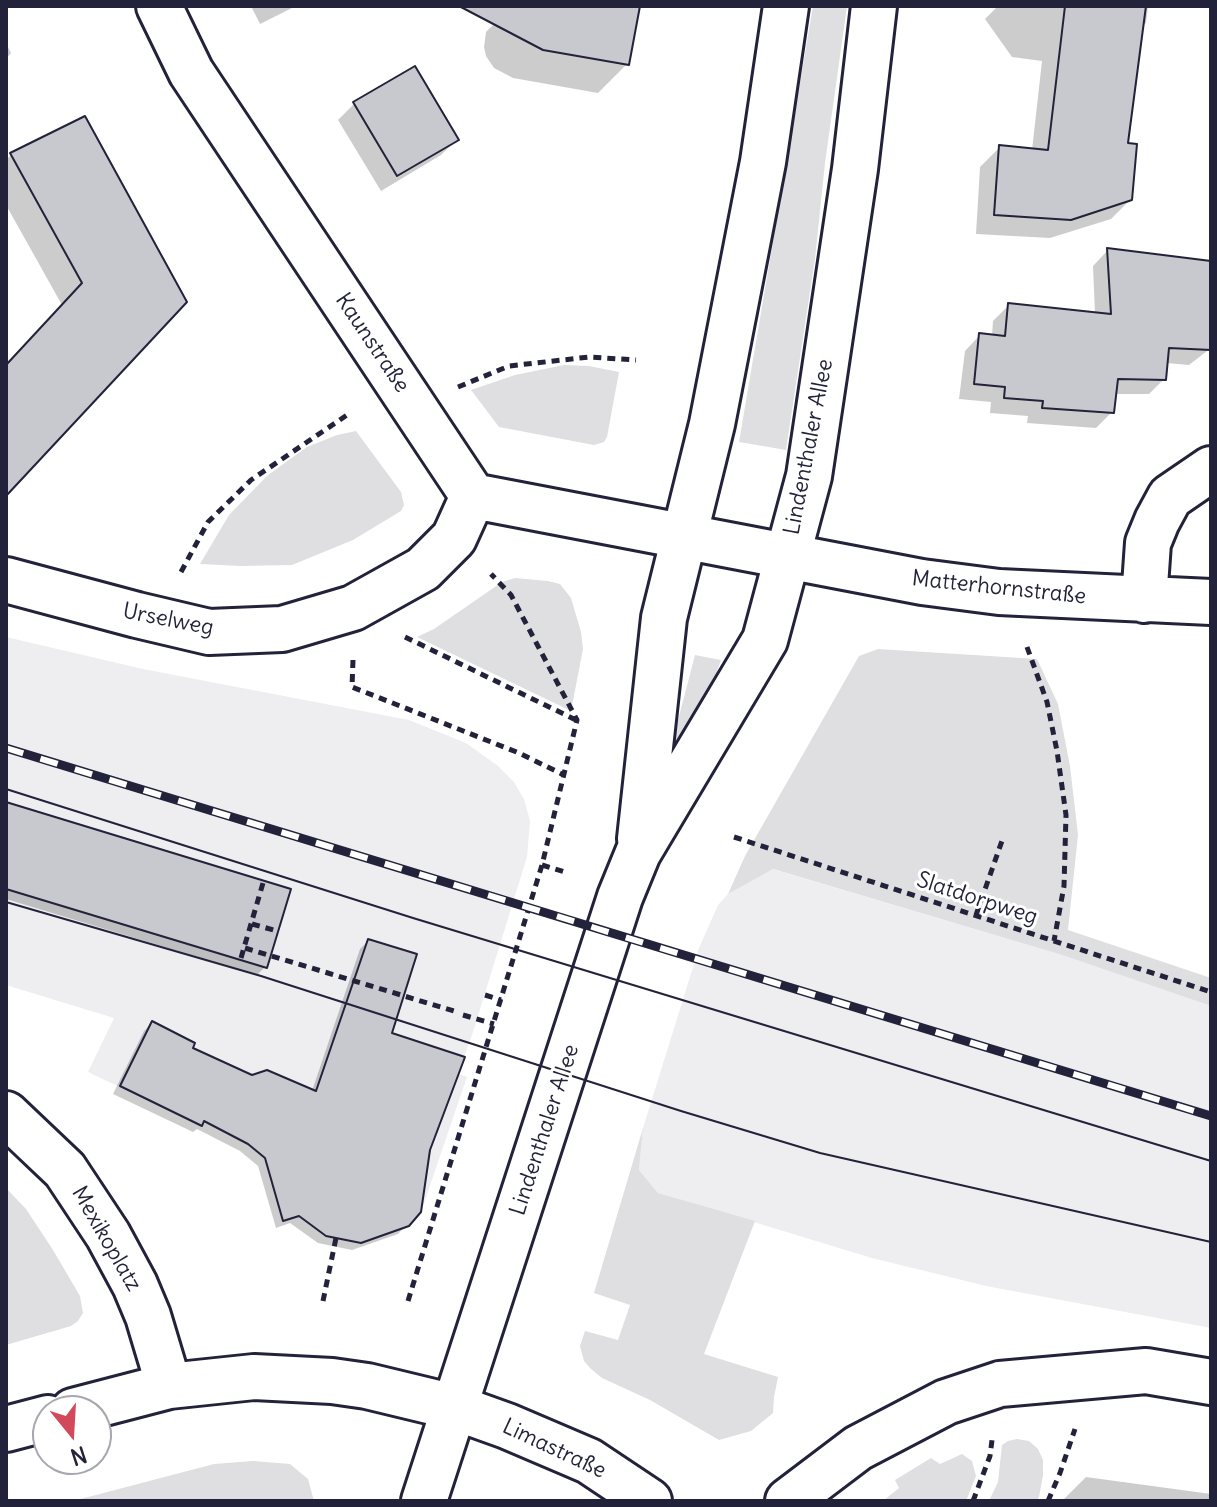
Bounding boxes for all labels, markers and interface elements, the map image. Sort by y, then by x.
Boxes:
street label: Kaunstraße [329,288,415,398]
street label: Lindenthaler Allee [779,357,839,537]
street label: Matterhornstraße [911,566,1087,610]
street label: Urselweg [120,598,216,642]
street label: Slatdorpweg [913,867,1041,931]
street label: Lindenthaler Allee [505,1041,585,1219]
street label: Mexikoplatz [65,1182,147,1296]
north arrow [32,1395,112,1475]
street label: Limastraße [498,1414,610,1484]
text: N [67,1440,90,1472]

